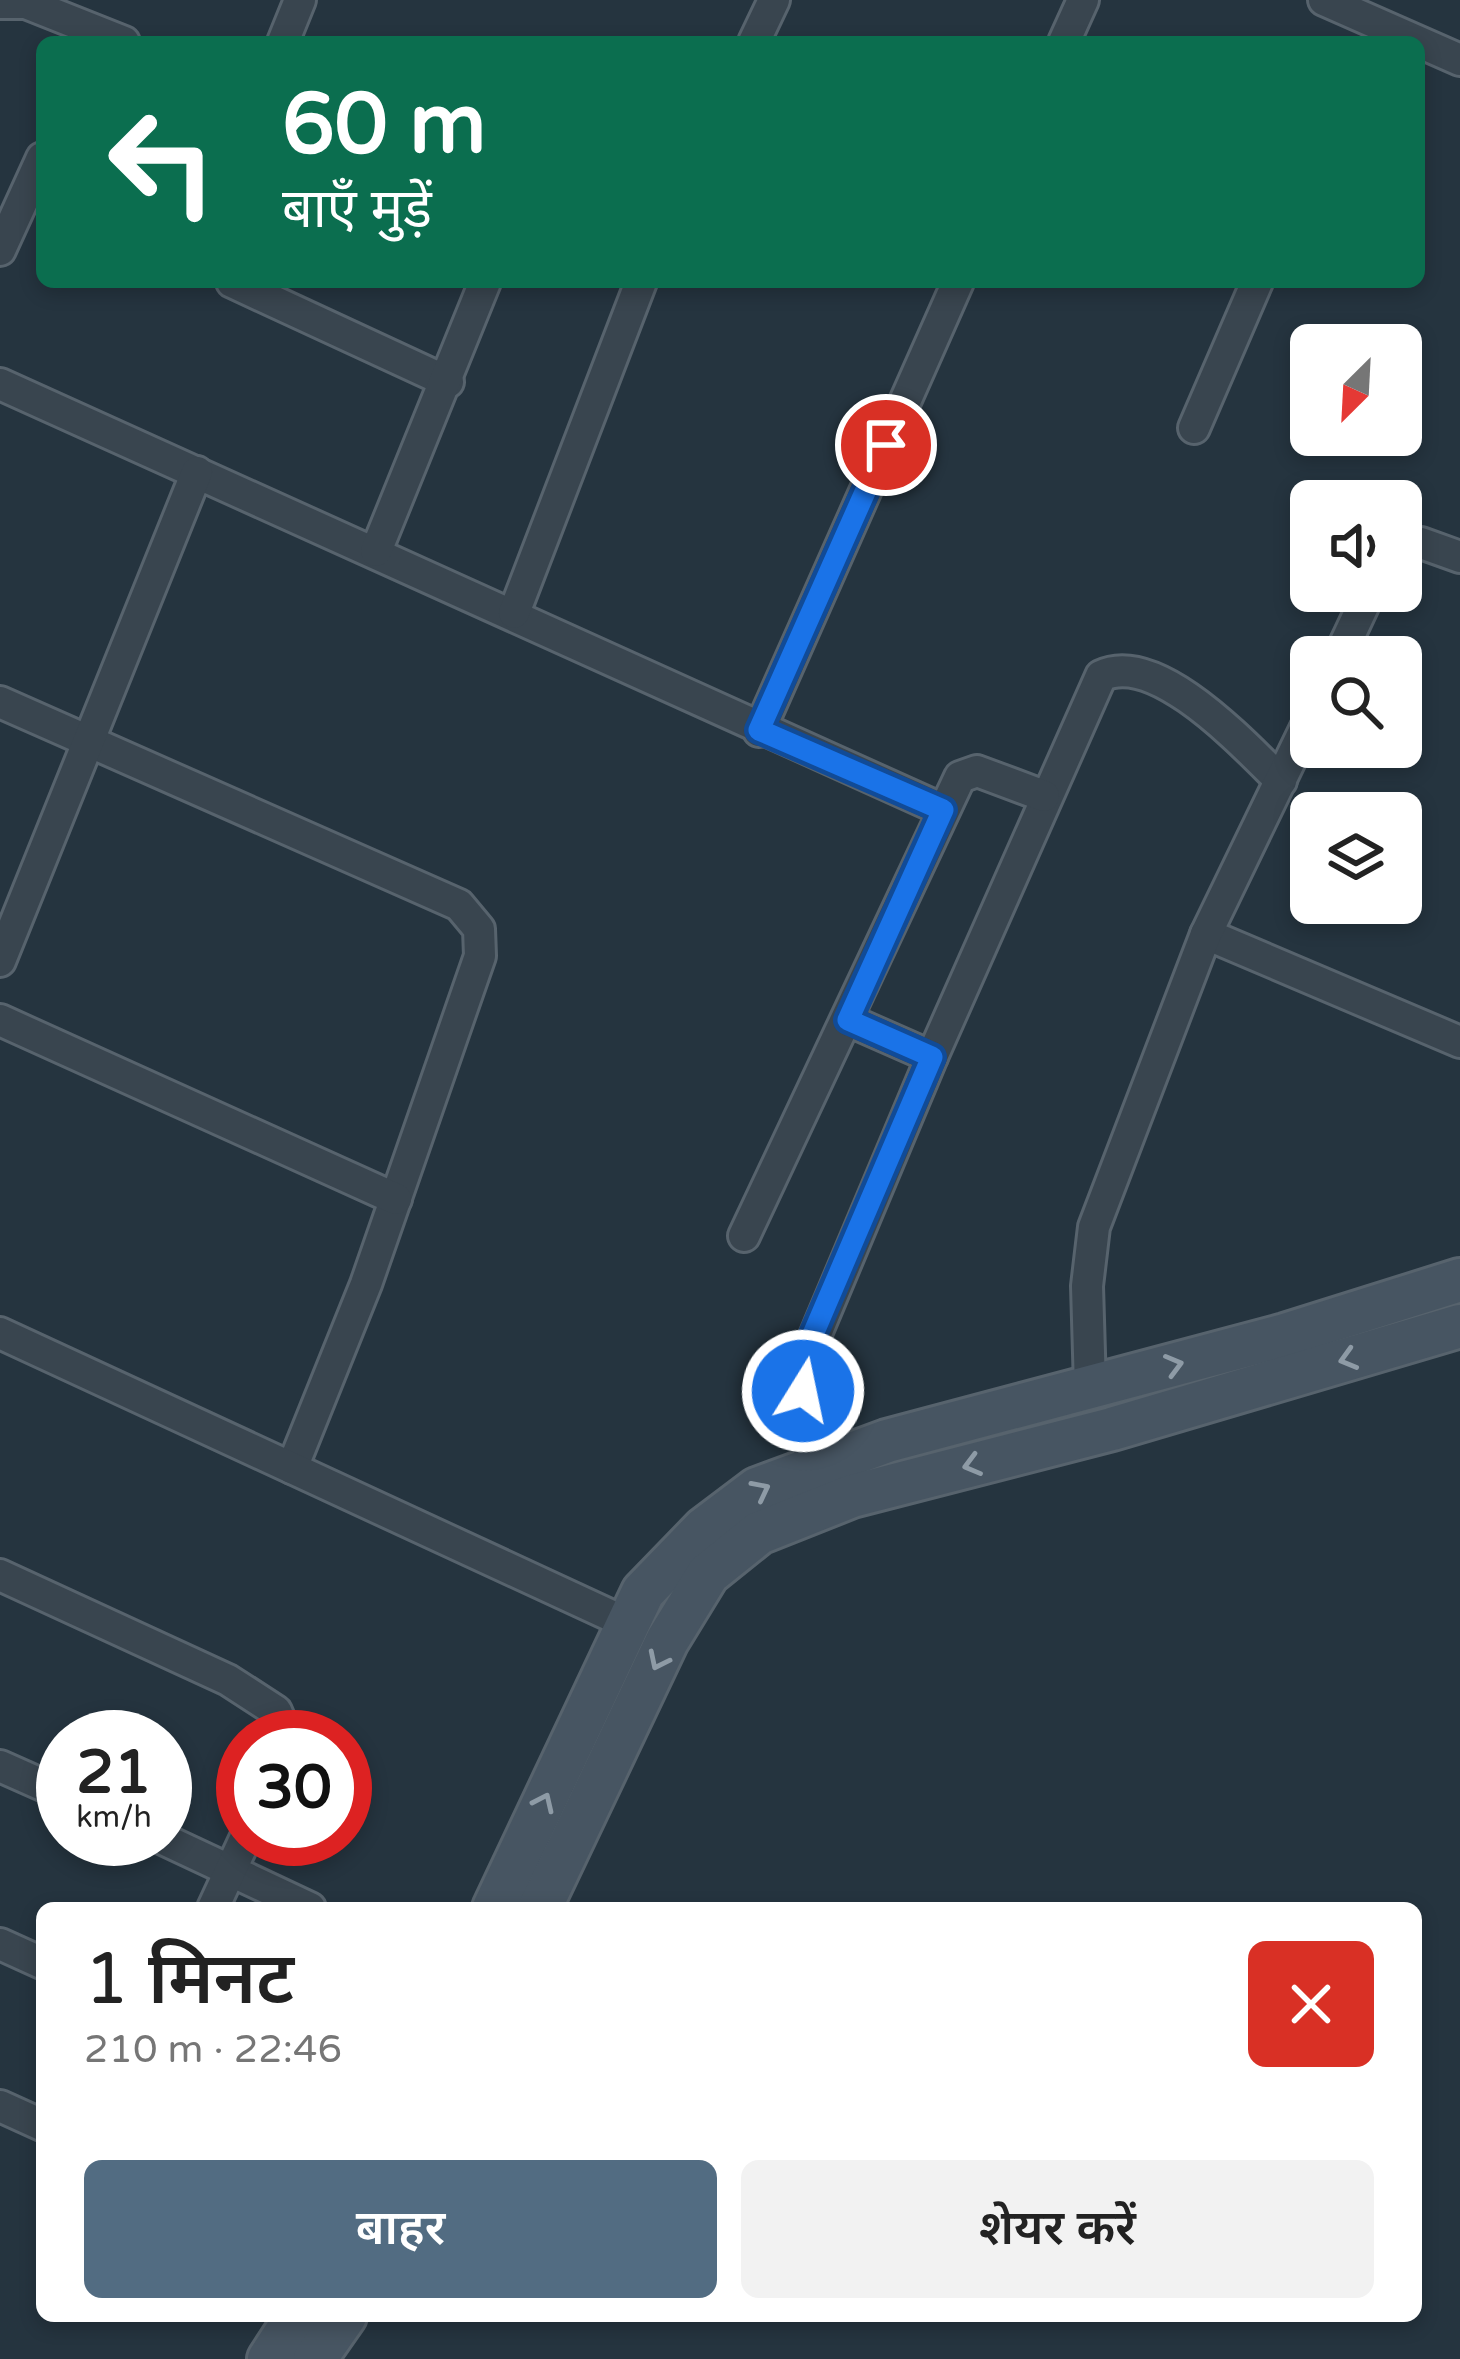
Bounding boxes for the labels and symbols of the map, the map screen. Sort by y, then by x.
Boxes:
north arrow [1290,324,1422,456]
pin [835,394,937,496]
position arrow [740,1328,866,1454]
one-way arrow [1338,1345,1359,1370]
one-way arrow [1163,1354,1184,1379]
one-way arrow [963,1451,983,1476]
one-way arrow [749,1482,771,1505]
one-way arrow [649,1649,672,1670]
speed limit sign: 30 [216,1710,372,1866]
one-way arrow [530,1793,553,1814]

